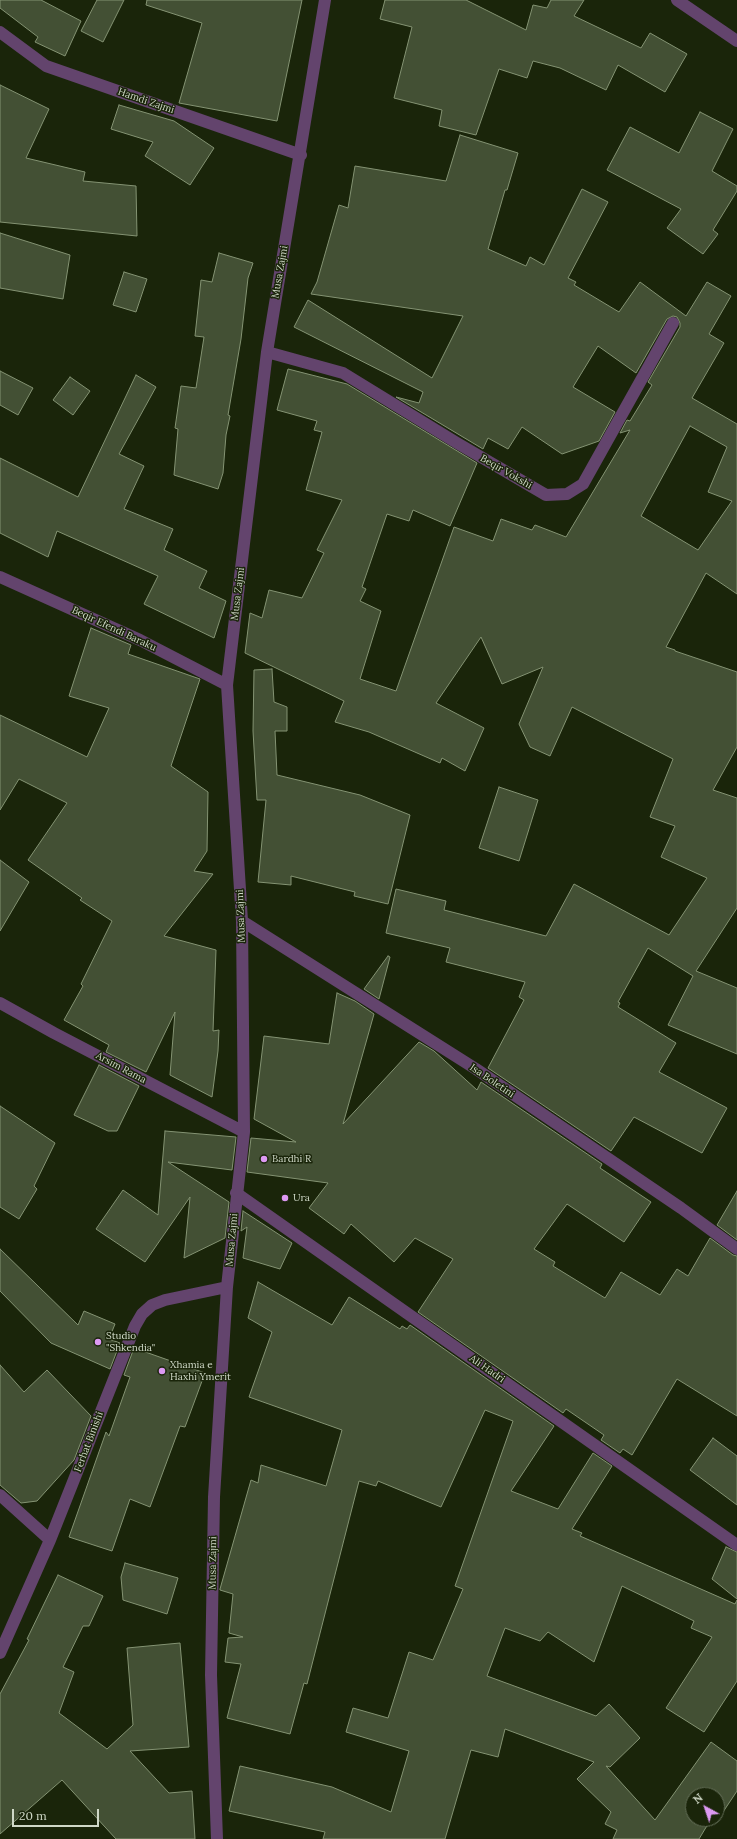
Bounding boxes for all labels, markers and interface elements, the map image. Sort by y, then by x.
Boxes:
street label: Hamdi Zajmi [116,86,176,116]
street label: Musa Zajmi [269,245,291,299]
street label: Beqir Vokshi [478,452,534,492]
street label: Musa Zajmi [229,567,247,621]
street label: Beqir Efendi Baraku [70,604,158,654]
street label: Musa Zajmi [234,889,248,943]
street label: Arsim Rama [94,1050,148,1086]
street label: Isa Boletini [467,1062,517,1100]
place label: Bardhi R [272,1153,311,1165]
marker: Bardhi R [259,1154,269,1164]
place label: Ura [293,1192,310,1204]
marker: Ura [280,1193,290,1203]
street label: Musa Zajmi [224,1213,240,1267]
place label: Studio "Shkendia" [106,1330,155,1354]
marker: Studio "Shkendia" [93,1337,103,1347]
street label: Ali Hadri [467,1352,507,1386]
place label: Xhamia e Haxhi Ymerit [170,1359,231,1382]
marker: Xhamia e Haxhi Ymerit [157,1366,167,1376]
street label: Ferhat Binishi [72,1410,106,1474]
street label: Musa Zajmi [207,1536,219,1590]
north arrow [685,1787,725,1827]
text: N [690,1790,706,1807]
scale bar [14,1801,101,1827]
text: 20 m [19,1808,47,1823]

